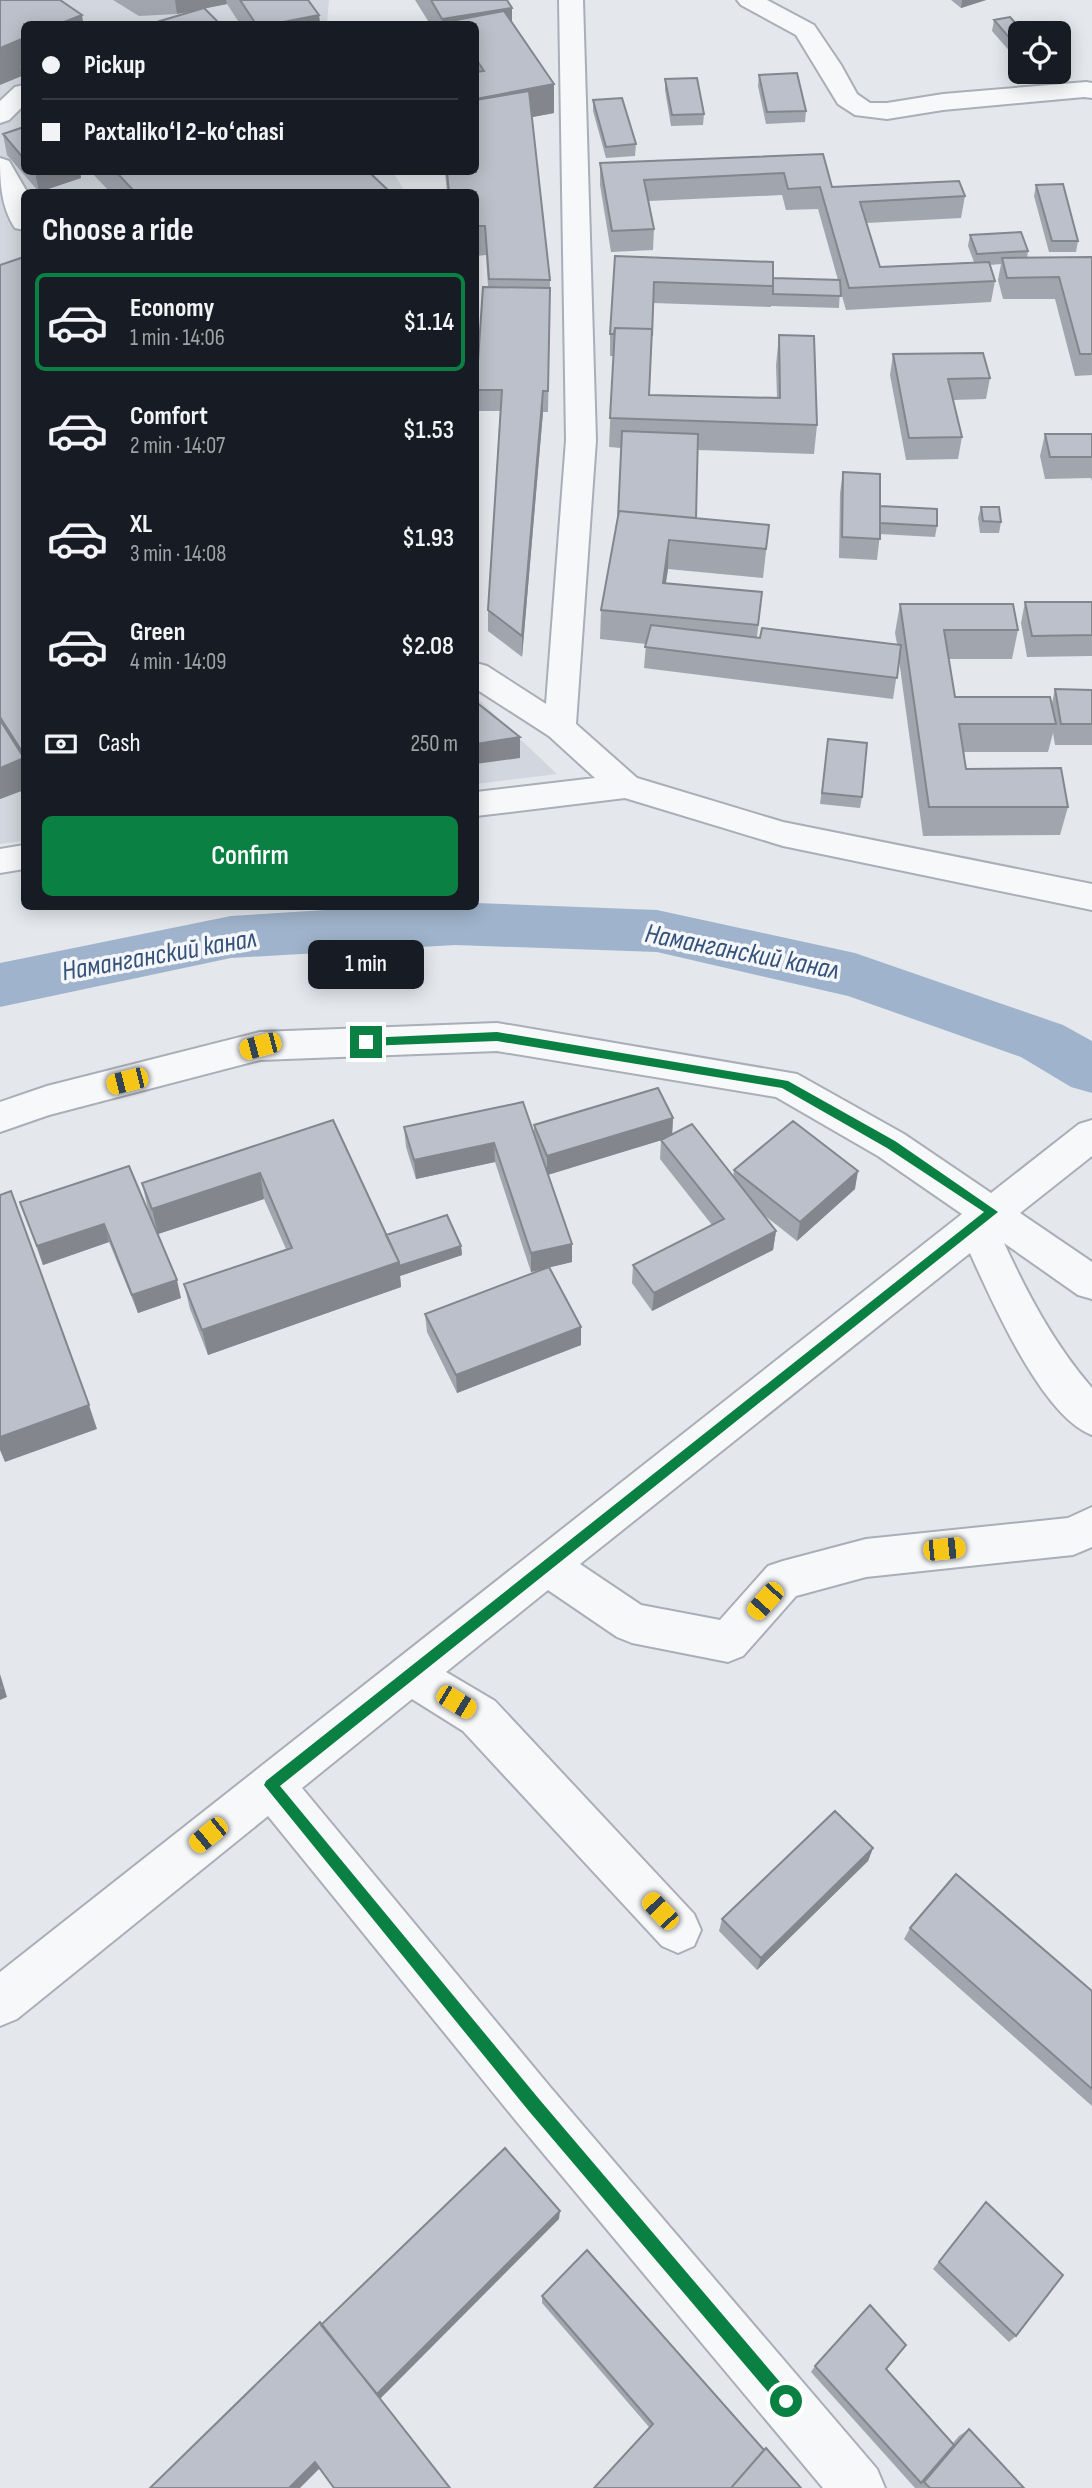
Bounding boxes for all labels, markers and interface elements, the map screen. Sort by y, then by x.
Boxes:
map controls [1008,21,1071,84]
button: locate [1008,21,1071,84]
text: Pickup [84,50,146,81]
text: Paxtalikoʻl 2-koʻchasi [84,117,284,148]
text: Choose a ride [42,211,194,250]
icon: car [46,291,109,354]
text: Economy [130,293,214,324]
text: $1.14 [403,307,454,338]
text: 1 min · 14:06 [130,324,225,352]
icon: car [46,399,109,462]
text: Comfort [130,401,208,432]
text: $1.53 [403,415,454,446]
text: 2 min · 14:07 [130,432,225,460]
icon: car [46,507,109,570]
text: XL [130,509,152,540]
text: $1.93 [402,523,454,554]
text: 3 min · 14:08 [130,540,226,568]
icon: car [46,615,109,678]
text: Green [130,617,185,648]
text: $2.08 [401,631,454,662]
text: 4 min · 14:09 [130,648,227,676]
icon: cash [42,725,80,763]
text: Cash [98,728,141,759]
text: 250 m [411,730,458,758]
button: Confirm [42,816,458,896]
water label: Наманганский канал [642,917,842,987]
water label: Наманганский канал [59,922,259,988]
callout: 1 min [308,940,424,990]
text: 1 min [345,950,387,978]
route end [350,1026,382,1058]
car [237,1030,284,1062]
car [105,1066,150,1096]
car [923,1536,966,1562]
car [744,1578,787,1624]
car [433,1682,480,1722]
car [186,1814,231,1856]
car [638,1888,683,1934]
route start [770,2385,802,2417]

